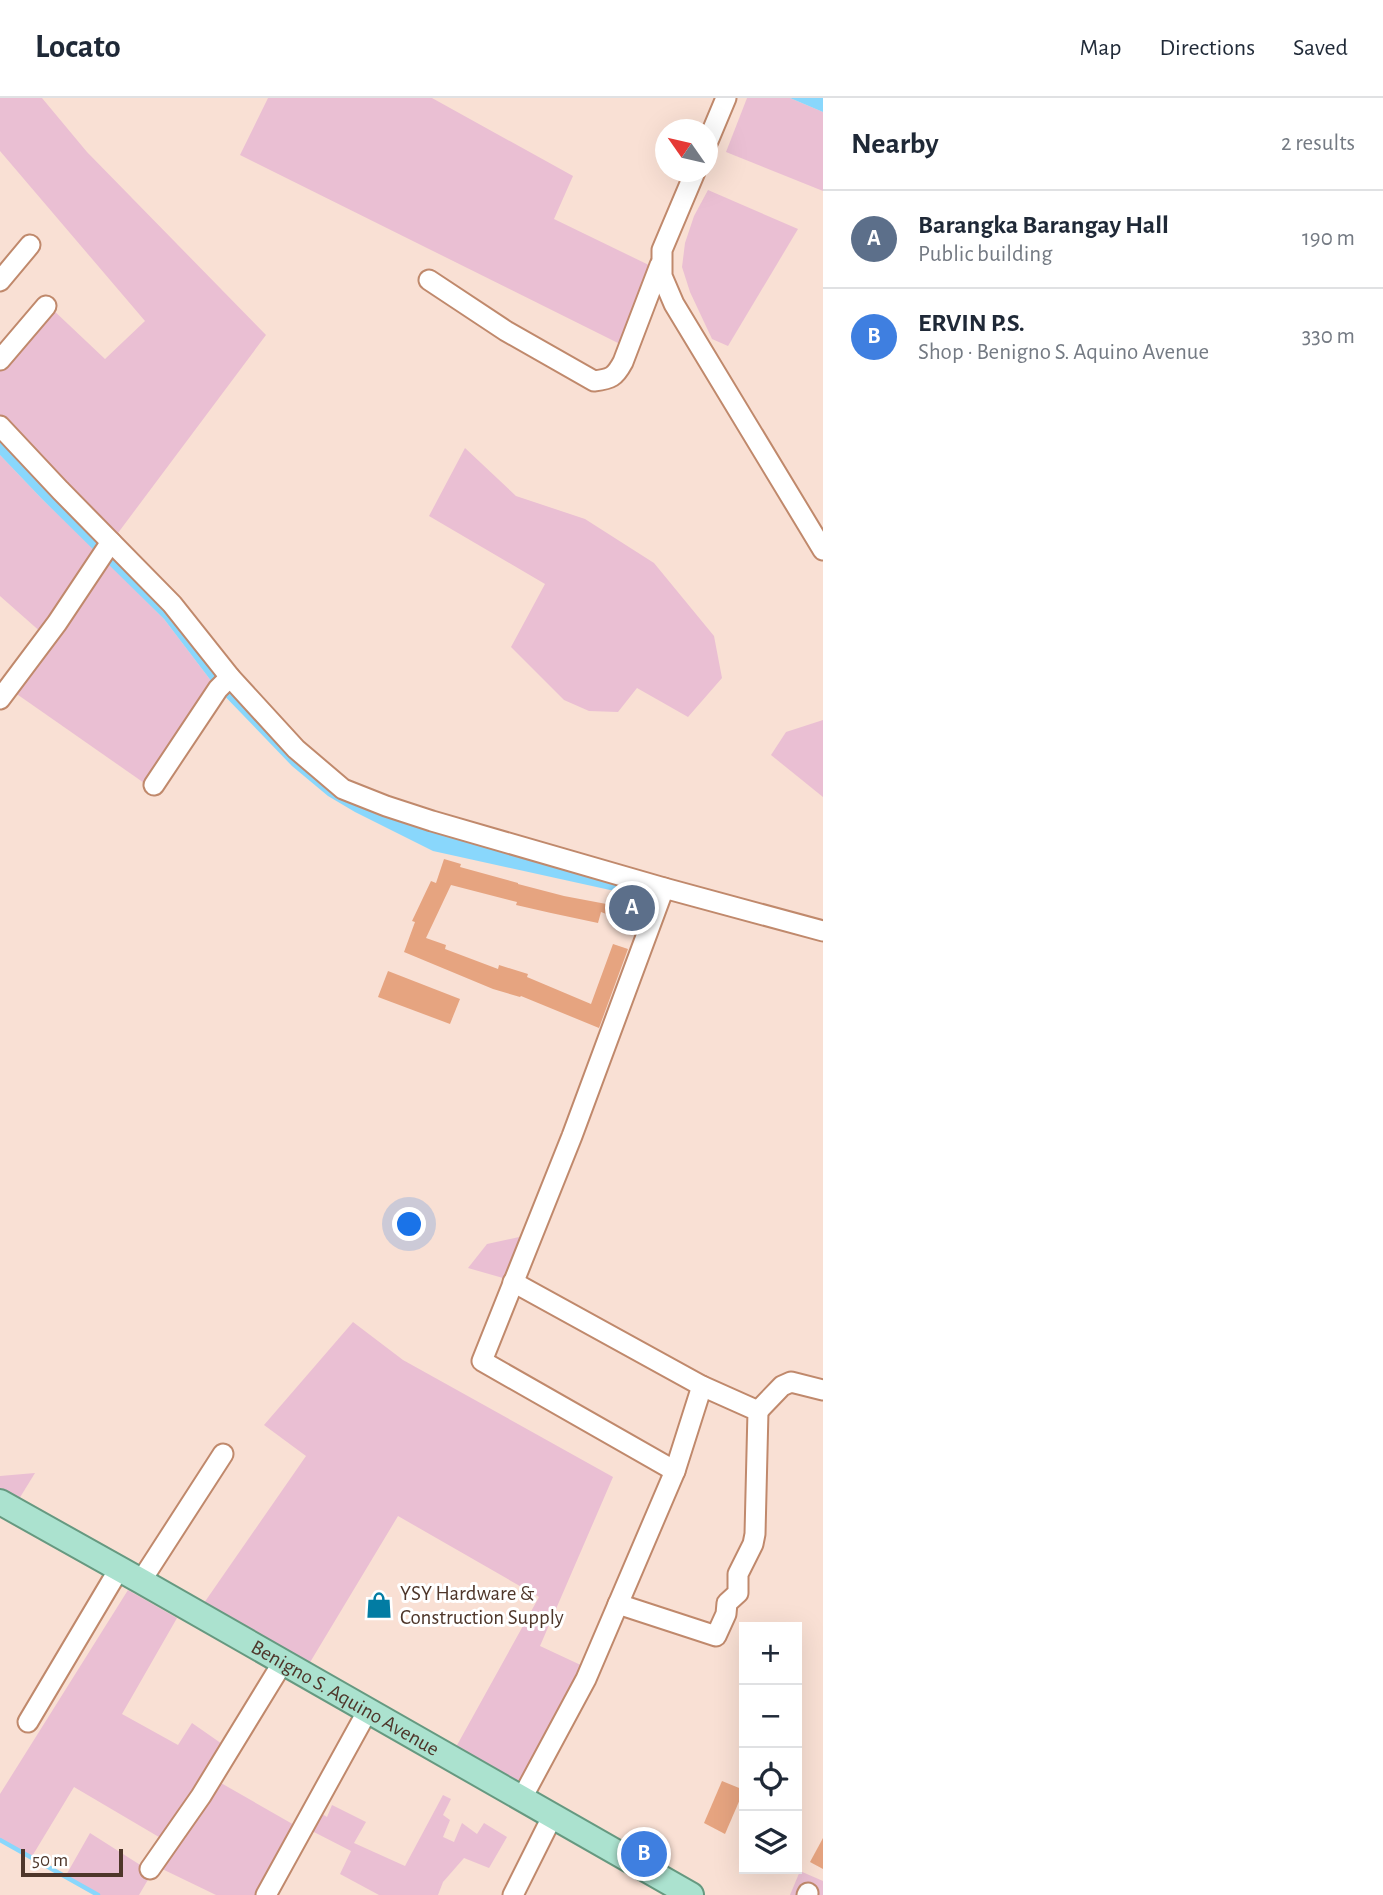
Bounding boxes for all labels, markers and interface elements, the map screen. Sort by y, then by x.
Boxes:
text: Locato [35,31,121,64]
text: Map [1079,36,1121,60]
text: Directions [1159,36,1255,60]
text: Saved [1293,36,1348,60]
north arrow [655,119,718,182]
text: Nearby [851,129,939,159]
text: 2 results [1281,132,1355,155]
text: Barangka Barangay Hall [918,212,1169,238]
text: A [867,227,881,250]
text: 190 m [1302,227,1355,250]
text: Public building [918,243,1052,266]
text: ERVIN P.S. [918,310,1025,336]
text: B [867,325,881,348]
text: 330 m [1302,325,1355,348]
text: Shop · Benigno S. Aquino Avenue [918,341,1209,364]
pin: A [609,882,655,934]
your location [392,1207,426,1241]
place label: YSY Hardware & Construction Supply [400,1583,564,1628]
shop icon: YSY Hardware & Construction Supply [364,1590,394,1620]
map controls [739,1622,802,1874]
button: + [739,1622,802,1685]
street label: Benigno S. Aquino Avenue [248,1636,443,1760]
button: − [739,1685,802,1748]
button: locate [739,1748,802,1811]
button: layers [739,1811,802,1874]
pin: B [621,1828,667,1880]
scale bar [21,1846,122,1878]
text: 50 m [32,1851,68,1870]

